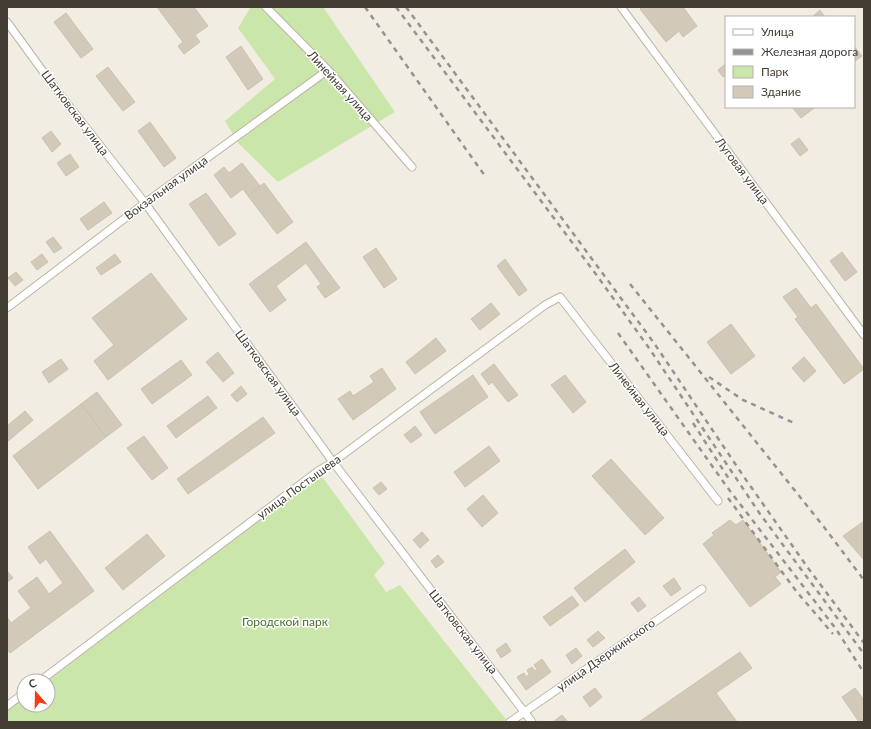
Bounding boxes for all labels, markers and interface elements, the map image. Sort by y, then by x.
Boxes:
legend [725,16,855,108]
text: Улица [761,24,794,39]
text: Железная дорога [761,44,858,59]
street label: Линейная улица [304,46,376,124]
text: Парк [761,64,789,79]
street label: Шатковская улица [38,67,112,158]
text: Здание [761,84,801,99]
street label: Луговая улица [712,133,772,207]
street label: Вокзальная улица [121,152,210,223]
street label: Шатковская улица [232,327,305,419]
street label: Линейная улица [605,358,673,439]
street label: улица Постышева [254,451,344,522]
street label: Шатковская улица [426,586,501,677]
park label: Городской парк [242,614,329,629]
street label: улица Дзержинского [554,615,658,694]
north arrow [16,673,56,713]
text: С [27,676,39,690]

